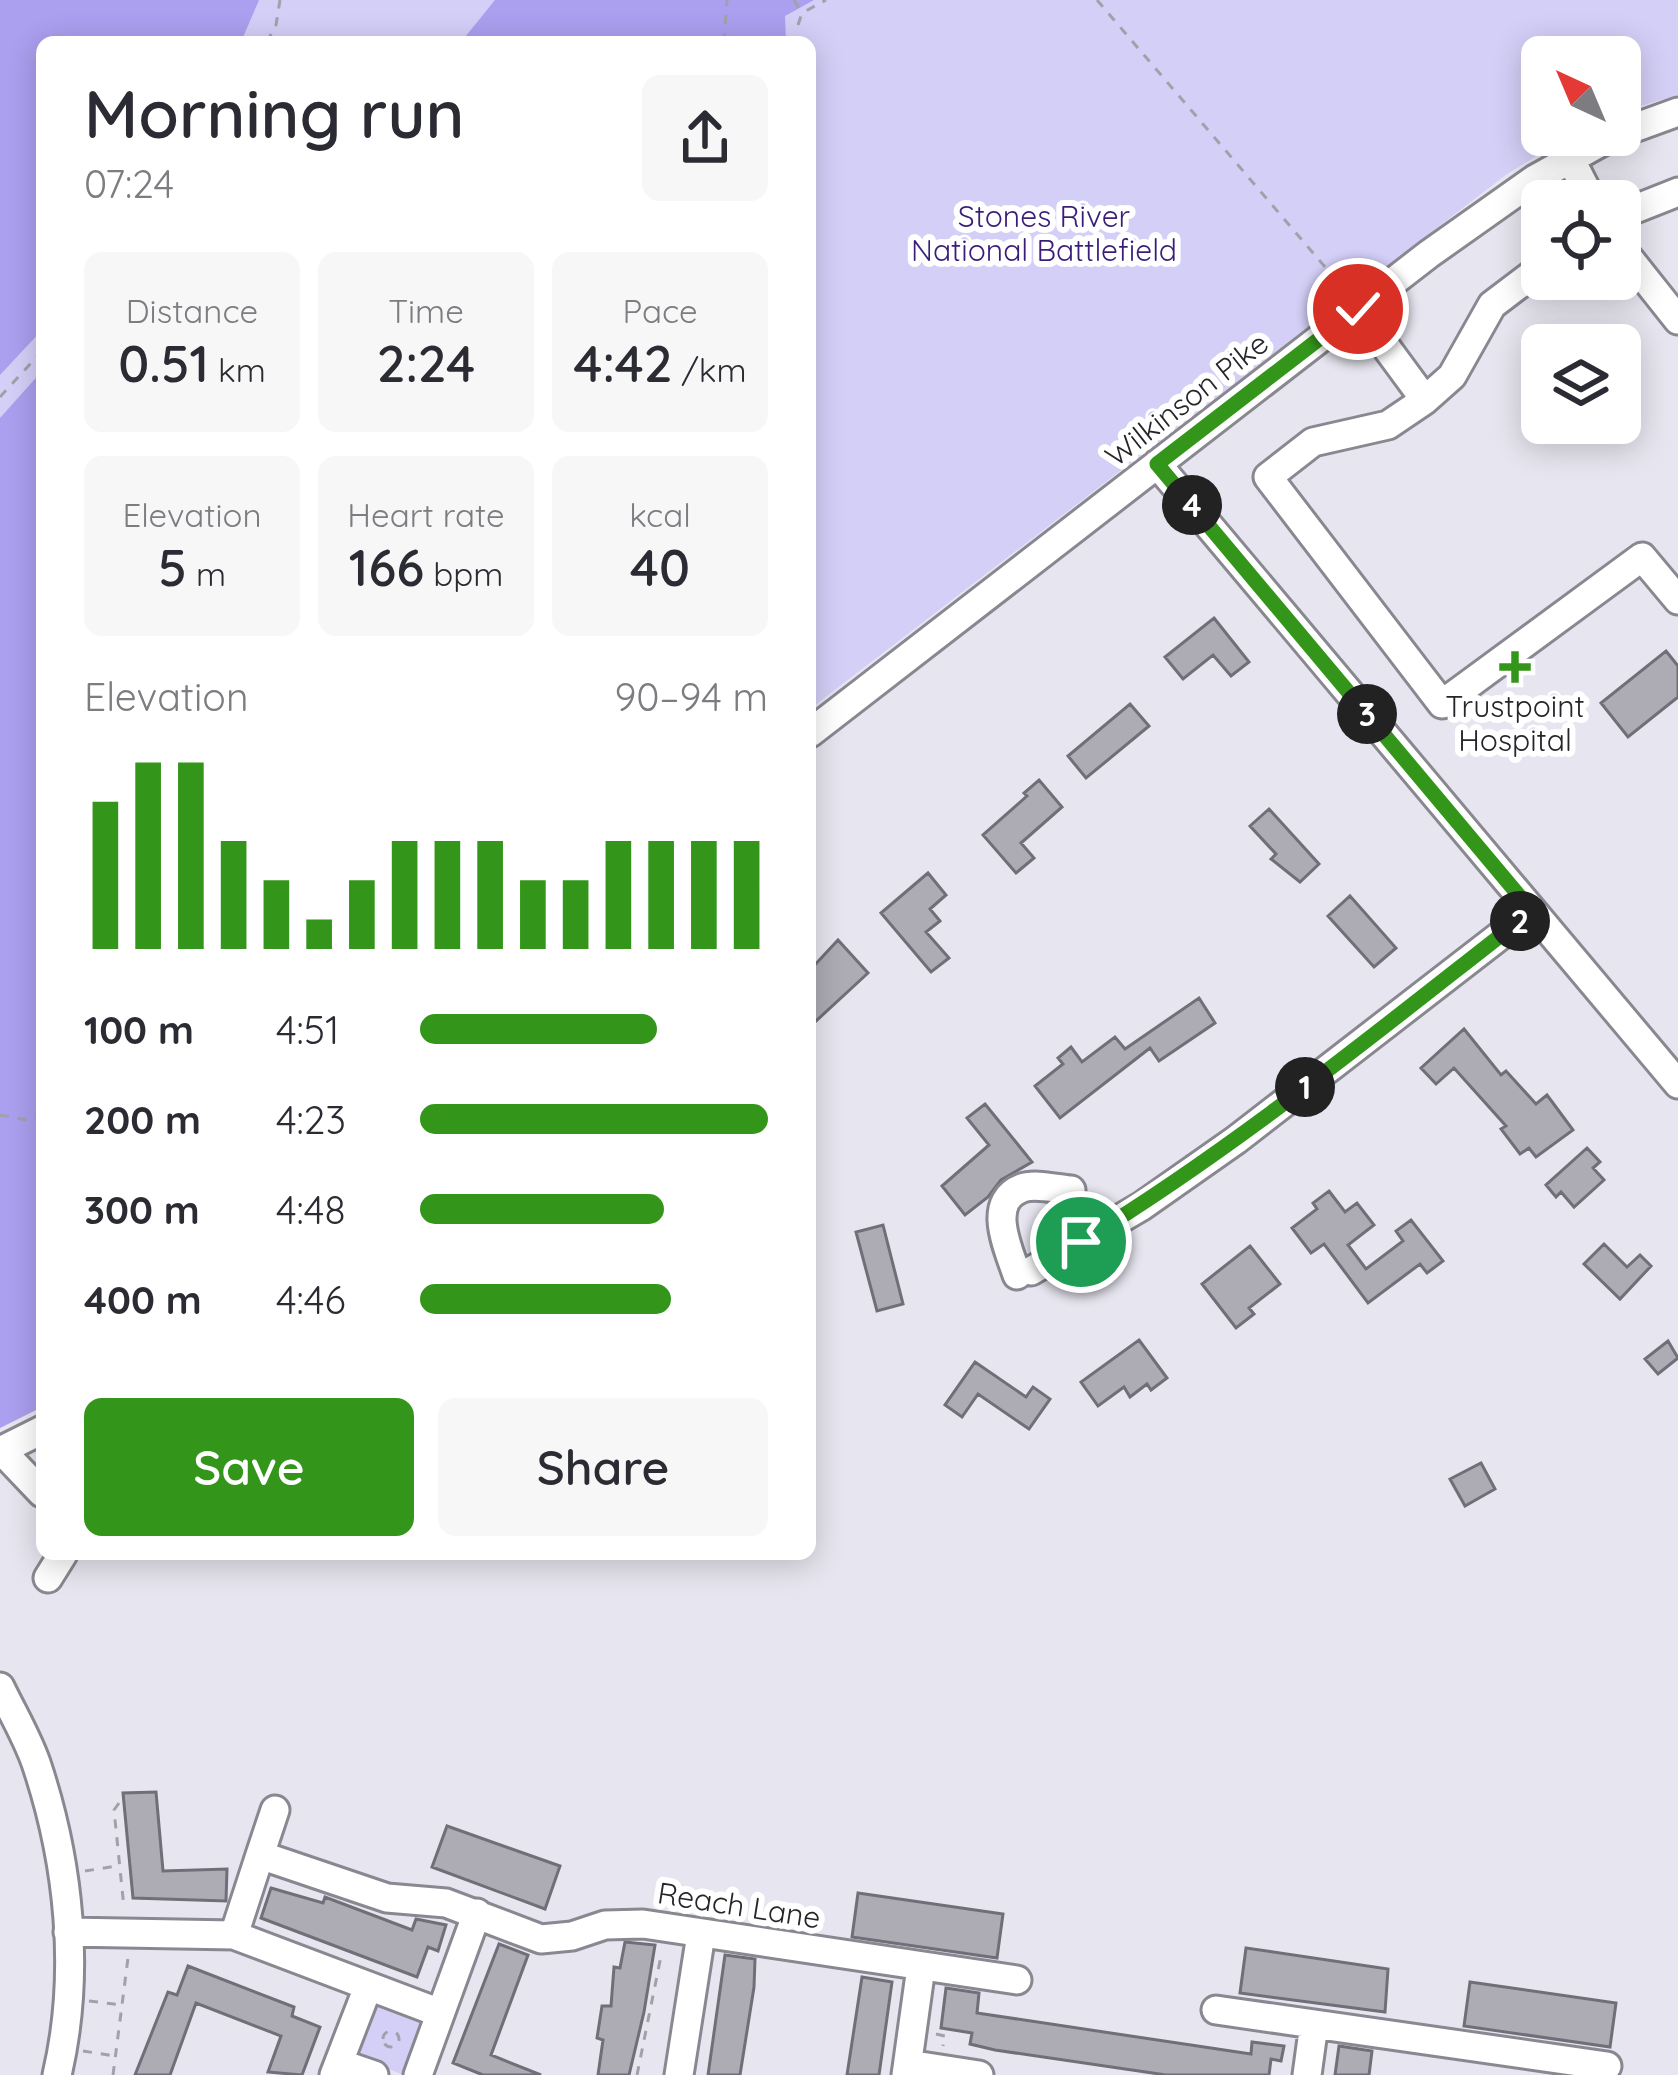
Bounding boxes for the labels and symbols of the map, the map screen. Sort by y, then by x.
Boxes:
north arrow [1521,36,1641,156]
park label: Stones River National Battlefield [911,197,1177,269]
pin [1307,258,1409,360]
street label: Wilkinson Pike [1097,324,1275,475]
pin: 4 [1162,475,1222,535]
marker: Trustpoint Hospital [1499,651,1531,683]
pin: 3 [1337,684,1397,744]
place label: Trustpoint Hospital [1445,687,1585,759]
pin: 2 [1490,891,1550,951]
pin: 1 [1275,1057,1335,1117]
pin [1030,1191,1132,1293]
street label: Reach Lane [655,1873,823,1937]

